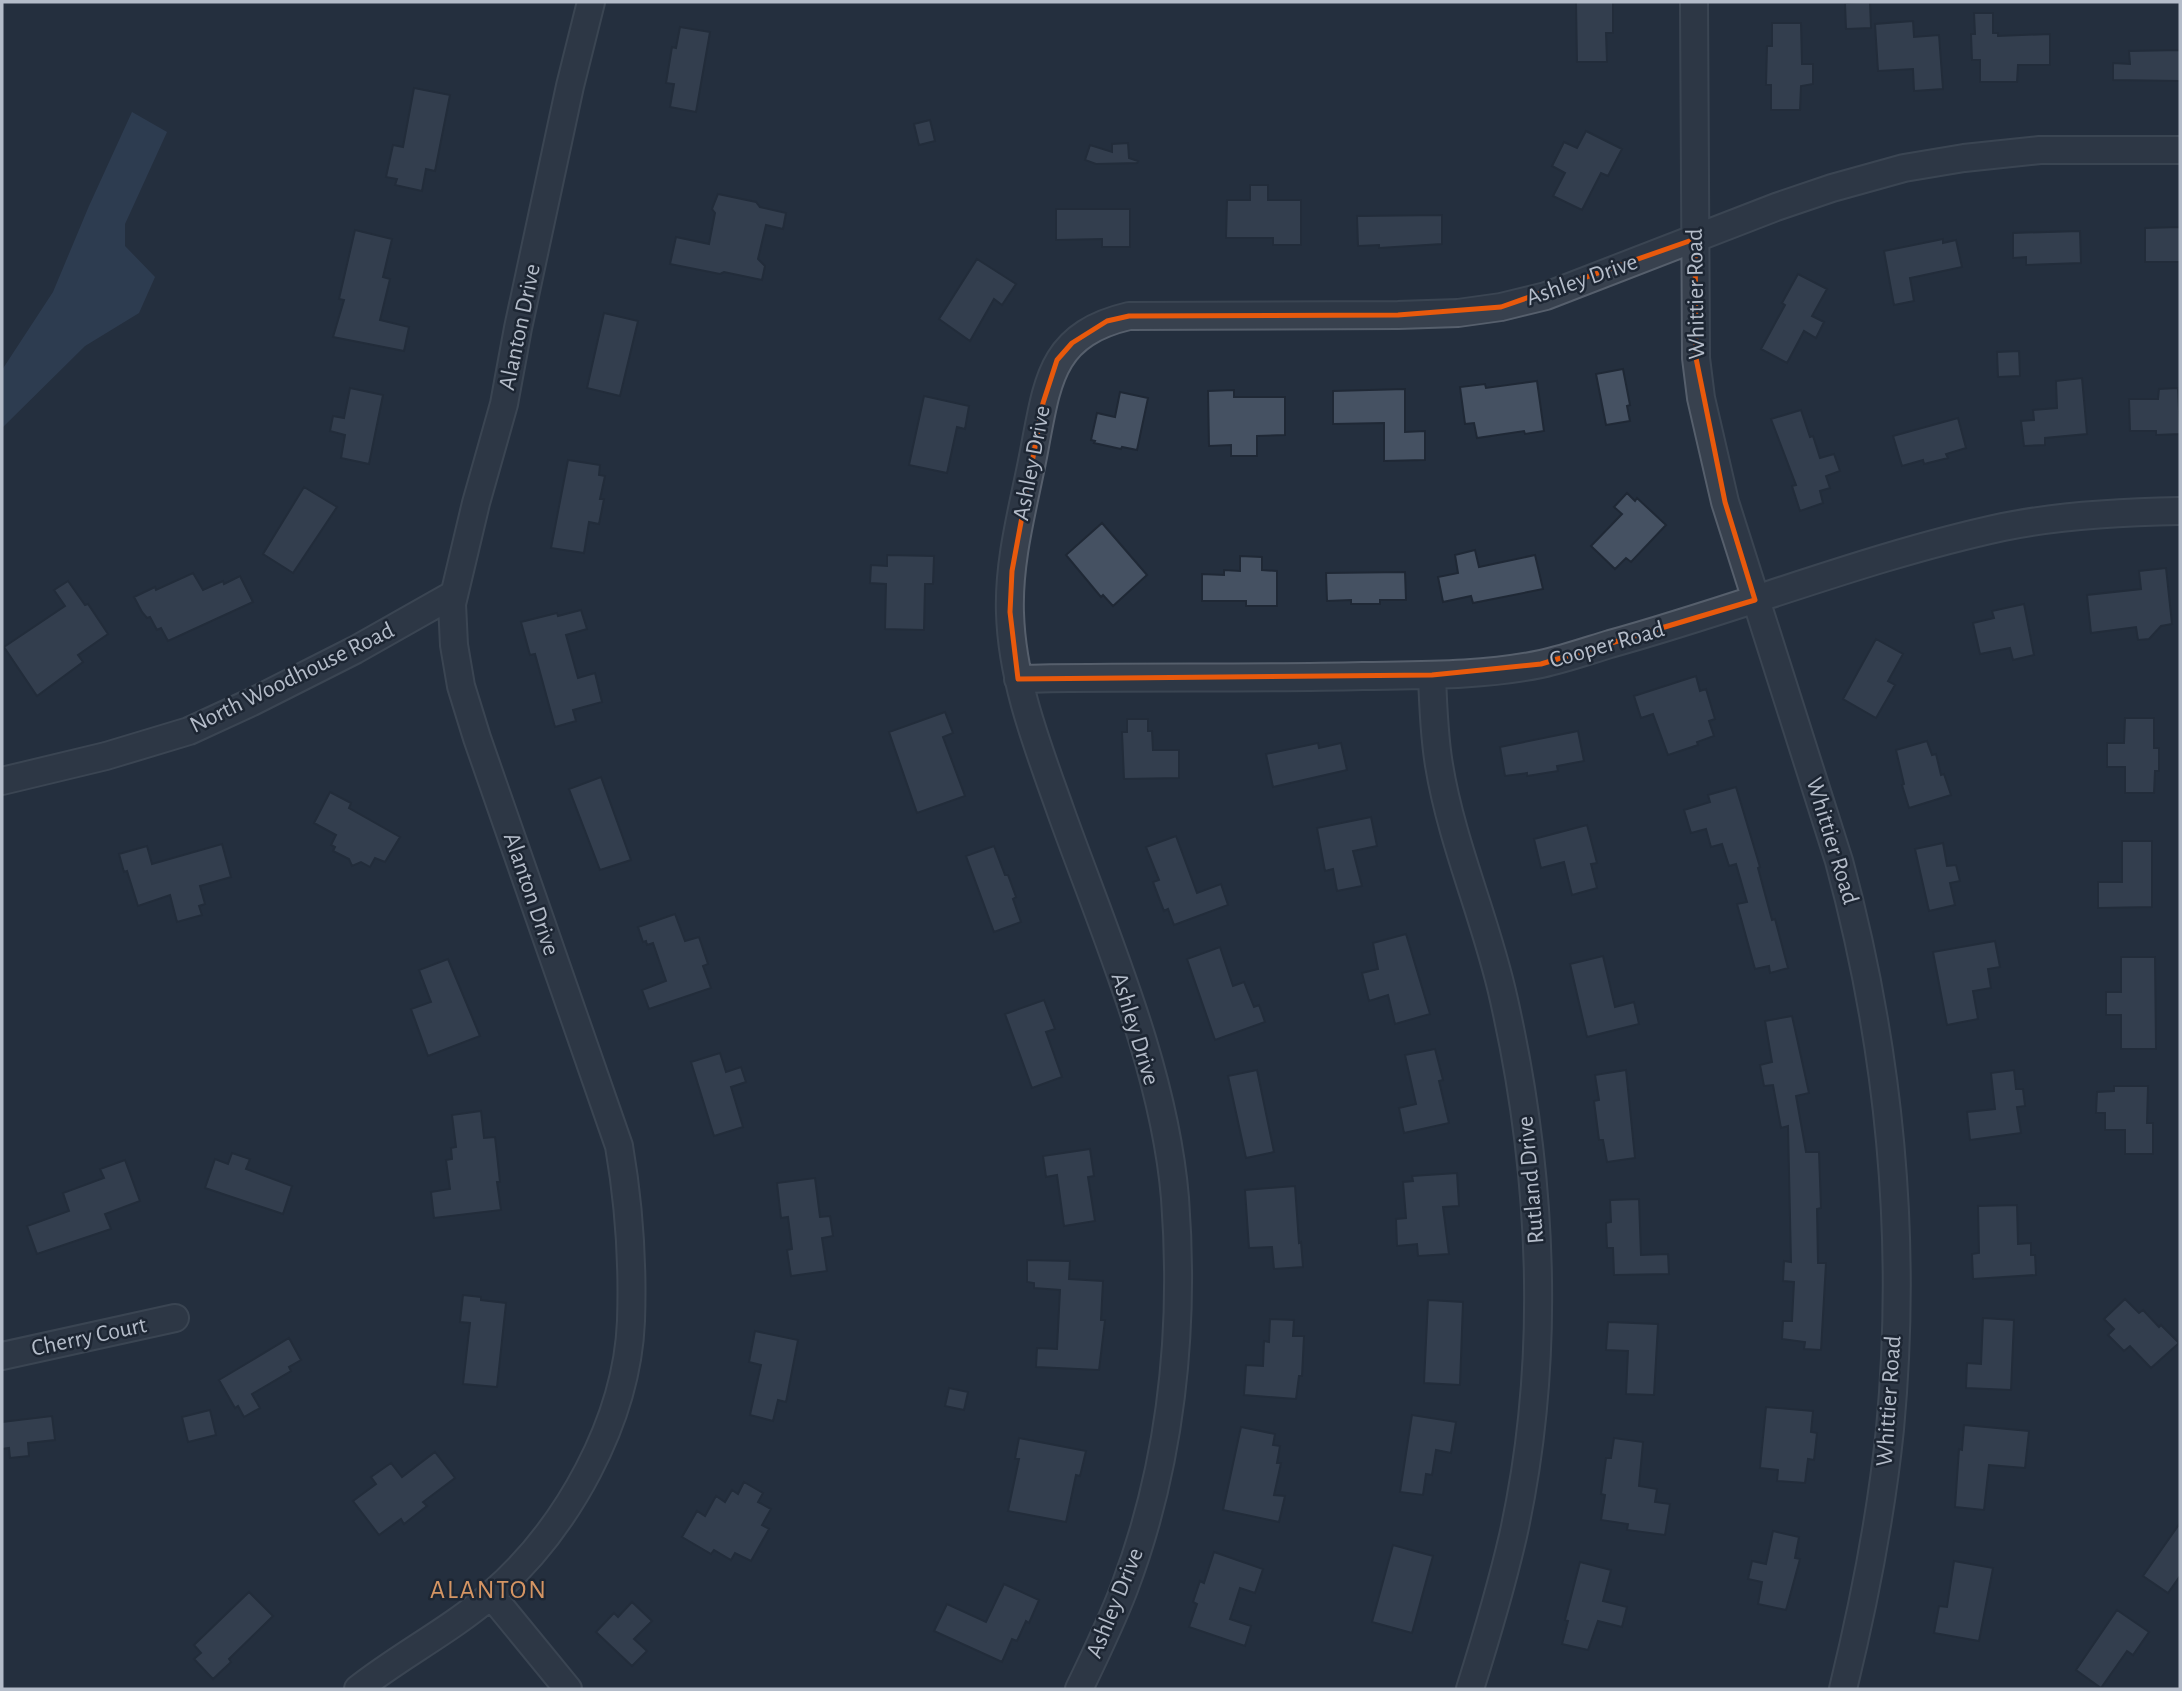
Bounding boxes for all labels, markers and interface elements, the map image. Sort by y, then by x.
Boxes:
street label: Whittier Road [1683,228,1709,360]
street label: Ashley Drive [1523,250,1641,310]
street label: Alanton Drive [495,262,545,392]
street label: Ashley Drive [1009,404,1055,522]
street label: Cooper Road [1547,617,1667,673]
street label: North Woodhouse Road [186,618,398,738]
street label: Whittier Road [1801,775,1863,907]
street label: Alanton Drive [499,829,563,959]
street label: Ashley Drive [1107,970,1163,1088]
street label: Rutland Drive [1513,1115,1549,1245]
street label: Cherry Court [29,1313,149,1361]
street label: Whittier Road [1872,1335,1906,1467]
street label: Ashley Drive [1082,1545,1148,1661]
district label: ALANTON [430,1577,548,1603]

